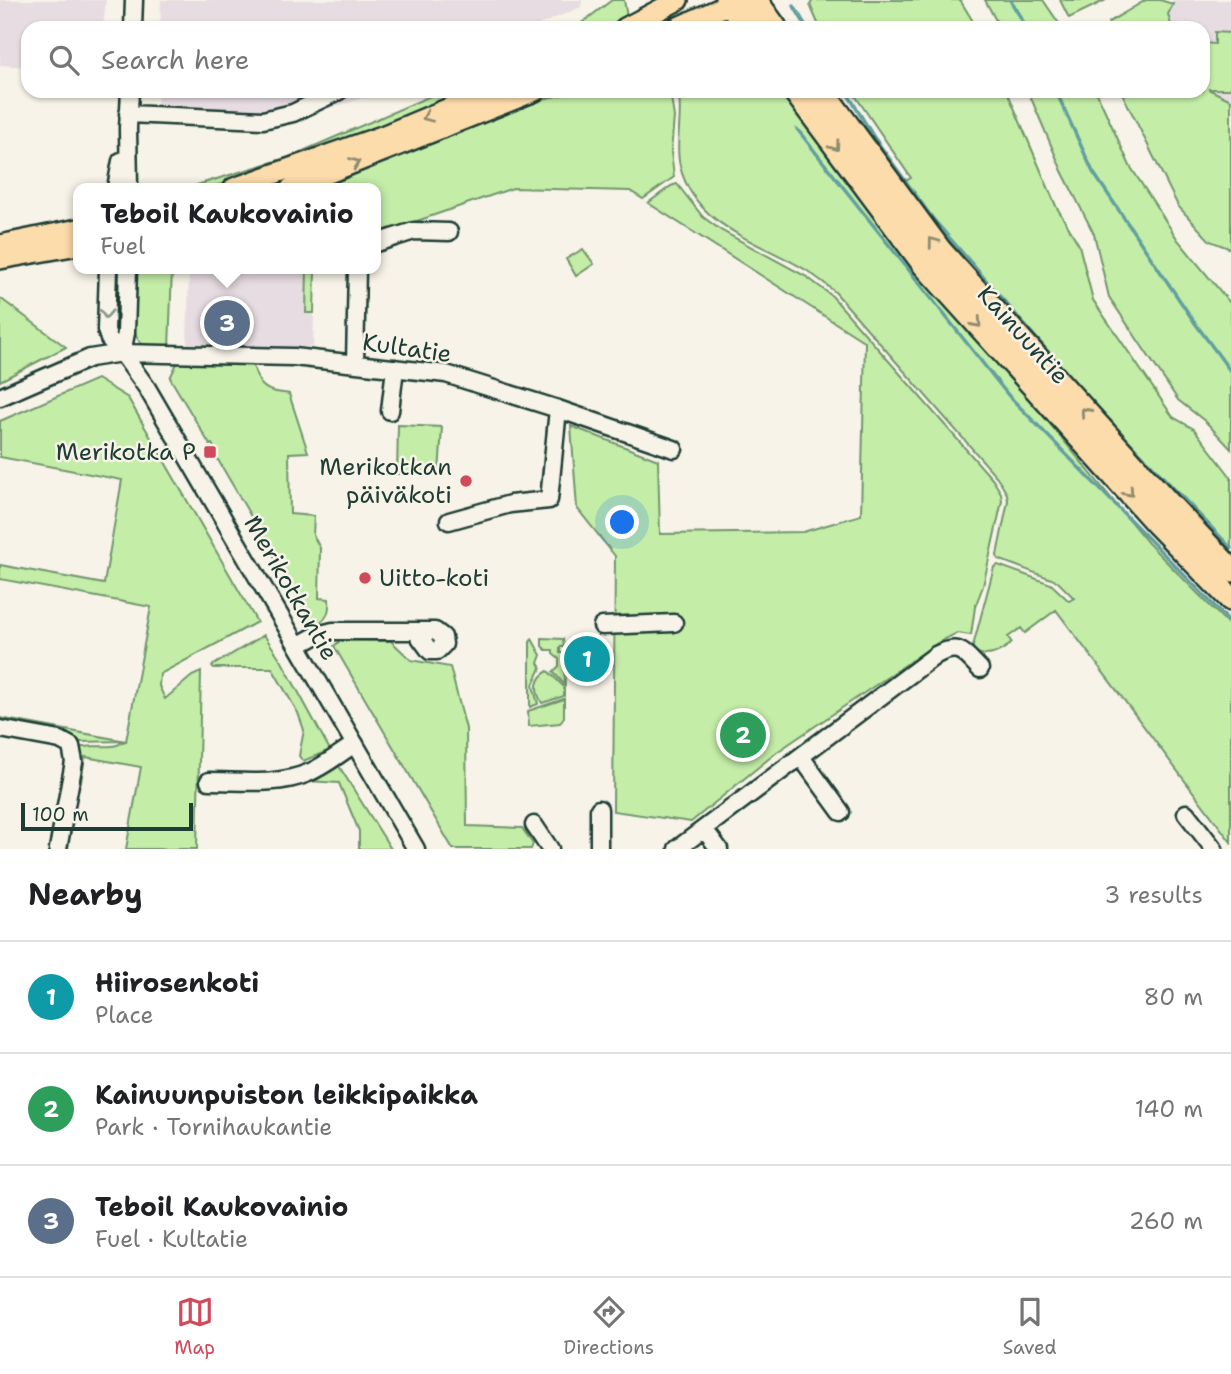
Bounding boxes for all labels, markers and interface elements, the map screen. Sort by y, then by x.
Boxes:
search box [21,21,1210,98]
icon: search [45,41,83,79]
text: Search here [101,42,250,77]
one-way arrow [421,109,433,123]
one-way arrow [827,138,840,151]
one-way arrow [348,158,360,172]
popup [73,183,381,274]
text: Teboil Kaukovainio [100,196,354,231]
text: Fuel [100,231,145,261]
one-way arrow [929,237,942,250]
street label: Kainuuntie [970,279,1076,391]
pin: 3 [204,297,250,349]
one-way arrow [99,309,114,320]
one-way arrow [969,315,981,328]
street label: Kultatie [360,326,454,370]
one-way arrow [1081,407,1093,420]
place label: Merikotka P [56,436,196,468]
marker: Merikotka P [202,444,218,460]
place label: Merikotkan päiväkoti [319,451,452,511]
marker: Merikotkan päiväkoti [458,473,474,489]
one-way arrow [1121,484,1134,497]
your location [605,505,639,539]
street label: Merikotkantie [237,510,345,666]
place label: Uitto-koti [379,562,489,594]
marker: Uitto-koti [357,570,373,586]
pin: 1 [564,633,610,685]
pin: 2 [720,709,766,761]
scale bar [21,800,192,832]
text: 100 m [32,802,89,827]
text: Nearby [28,874,143,915]
text: 3 results [1104,880,1203,910]
text: Hiirosenkoti [95,965,259,1000]
text: 1 [46,982,56,1012]
text: 80 m [1144,982,1203,1012]
text: Place [95,1000,154,1030]
text: Kainuunpuiston leikkipaikka [95,1077,478,1112]
text: 2 [43,1094,59,1124]
text: 140 m [1135,1094,1203,1124]
text: Park · Tornihaukantie [95,1112,332,1142]
text: Teboil Kaukovainio [95,1189,348,1224]
text: 3 [43,1206,59,1236]
text: 260 m [1129,1206,1203,1236]
text: Fuel · Kultatie [95,1224,248,1254]
tab: Map [174,1293,215,1360]
tab: Directions [564,1293,654,1360]
tab: Saved [1003,1293,1057,1360]

